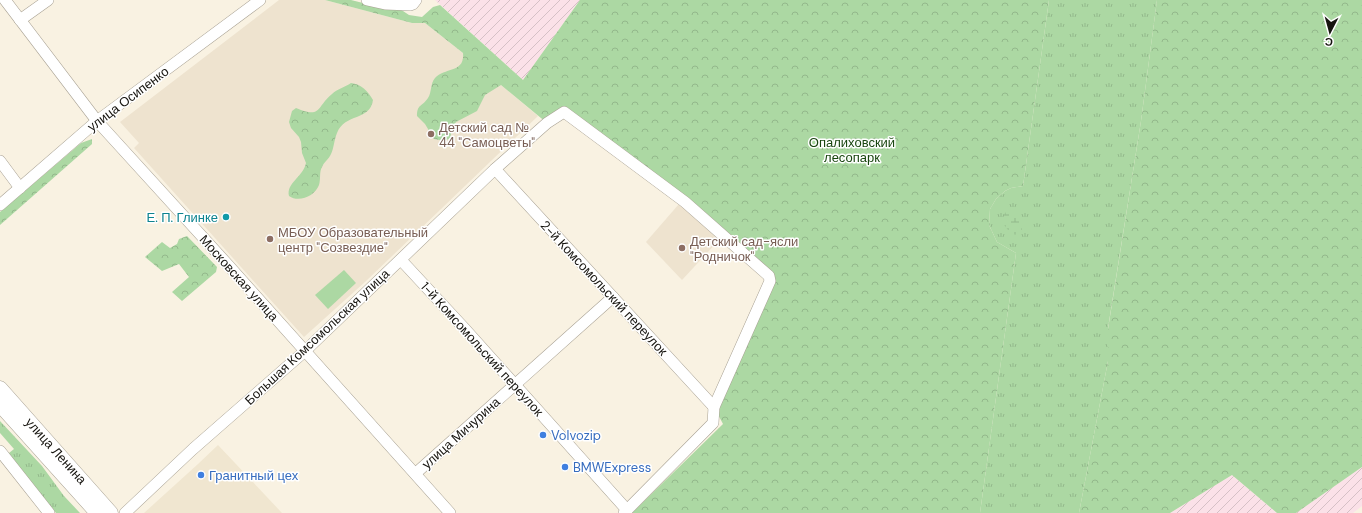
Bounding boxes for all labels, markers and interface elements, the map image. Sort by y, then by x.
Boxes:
north arrow [1310,12,1350,52]
text: С [1324,35,1334,49]
street label: улица Осипенко [84,63,172,135]
place label: Детский сад № 44 "Самоцветы" [439,119,535,151]
marker: Детский сад № 44 "Самоцветы" [426,129,436,139]
park label: Опалиховский лесопарк [809,134,895,166]
place label: Е. П. Глинке [147,209,218,226]
marker: Е. П. Глинке [221,212,231,222]
street label: 2-й Комсомольский переулок [537,217,671,359]
place label: МБОУ Образовательный центр "Созвездие" [278,224,428,256]
street label: Московская улица [196,231,283,325]
place label: Детский сад-ясли "Родничок" [690,233,798,265]
marker: МБОУ Образовательный центр "Созвездие" [265,234,275,244]
marker: Детский сад-ясли "Родничок" [677,243,687,253]
street label: Большая Комсомольская улица [241,265,393,409]
street label: 1-й Комсомольский переулок [417,278,547,420]
street label: улица Мичурина [418,393,504,473]
street label: улица Ленина [22,414,91,488]
place label: Volvozip [551,427,601,444]
marker: Volvozip [538,430,548,440]
place label: BMWExpress [573,459,651,476]
marker: BMWExpress [560,462,570,472]
place label: Гранитный цех [209,467,299,484]
marker: Гранитный цех [196,470,206,480]

